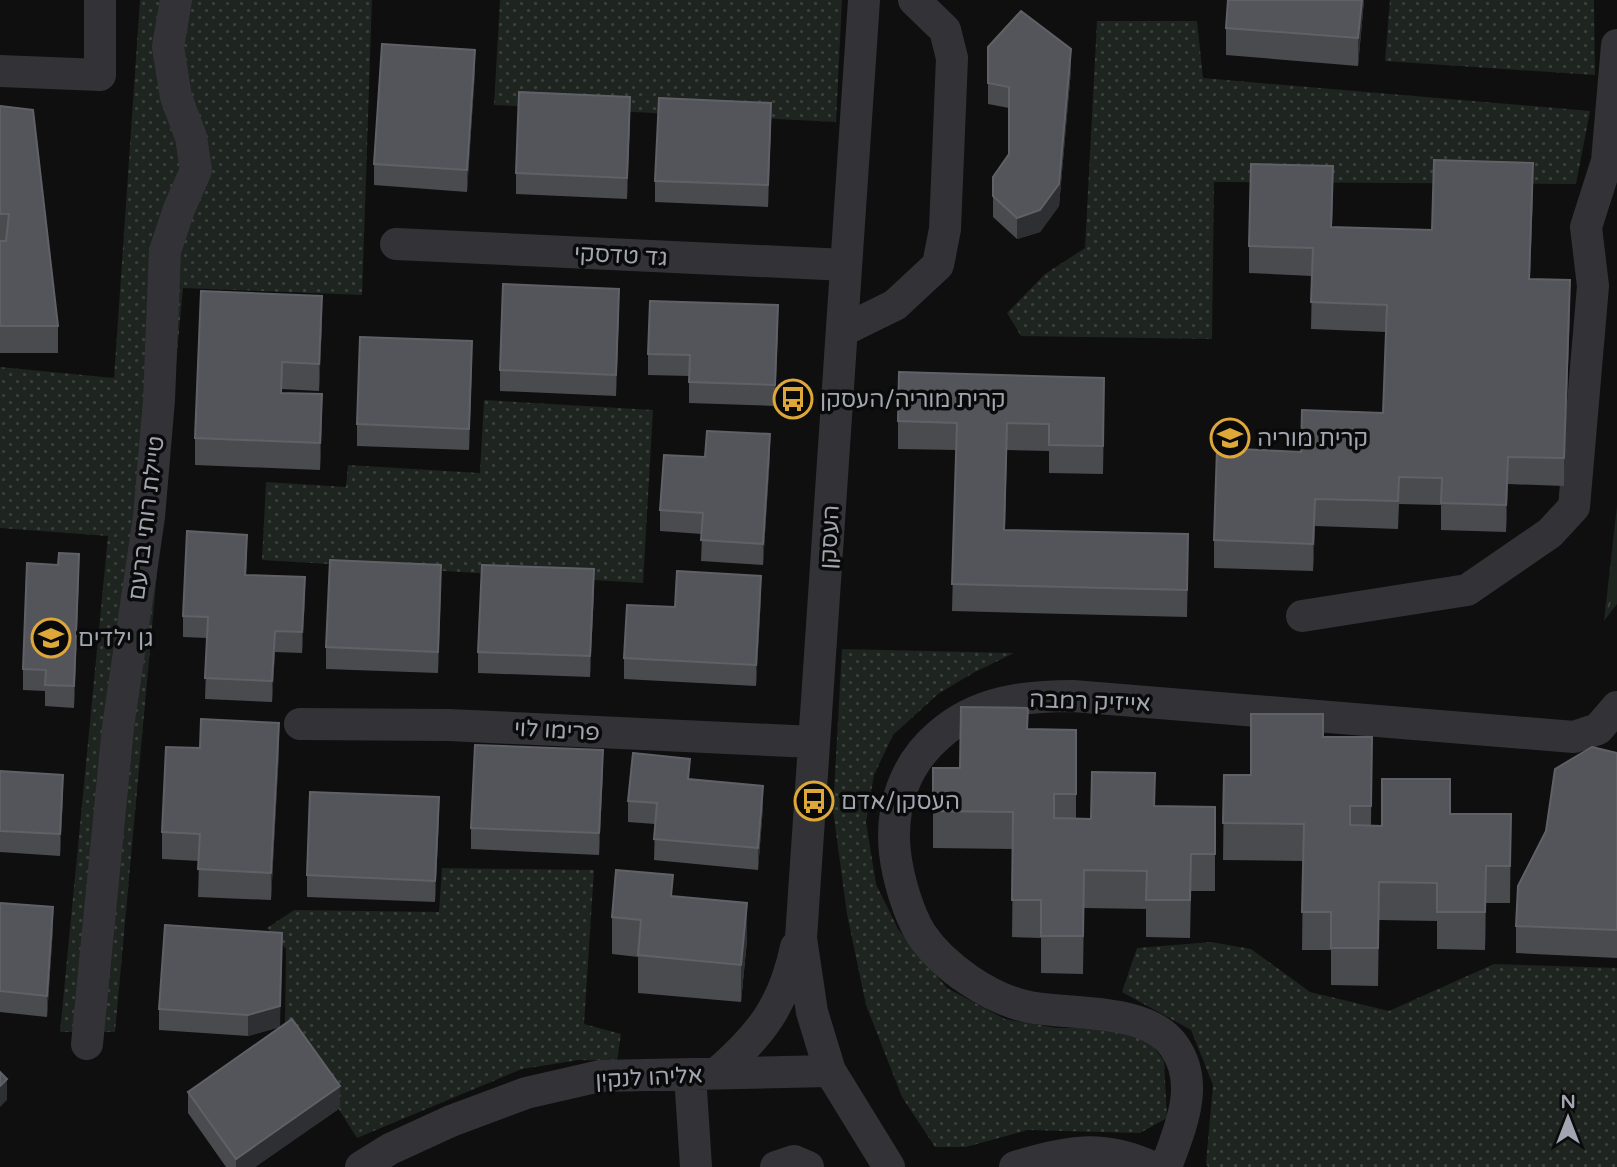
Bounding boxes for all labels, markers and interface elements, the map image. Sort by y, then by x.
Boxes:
street label: גד טדסקי [573,240,668,272]
bus stop icon: קרית מוריה/העסקן [772,378,814,420]
place label: קרית מוריה/העסקן [820,386,1006,414]
school or university icon: קרית מוריה [1209,417,1251,459]
place label: קרית מוריה [1257,425,1368,453]
street label: טיילת רותי ברעם [123,434,171,602]
street label: העסקן [814,504,846,570]
school or university icon: גן ילדים [30,617,72,659]
place label: גן ילדים [78,625,154,653]
street label: אייזיק רמבה [1029,686,1151,718]
street label: פרימו לוי [513,715,601,747]
bus stop icon: העסקן/אדם [793,780,835,822]
place label: העסקן/אדם [841,788,960,816]
street label: אליהו לנקין [595,1061,704,1095]
north arrow [1533,1083,1603,1153]
text: N [1560,1091,1576,1113]

